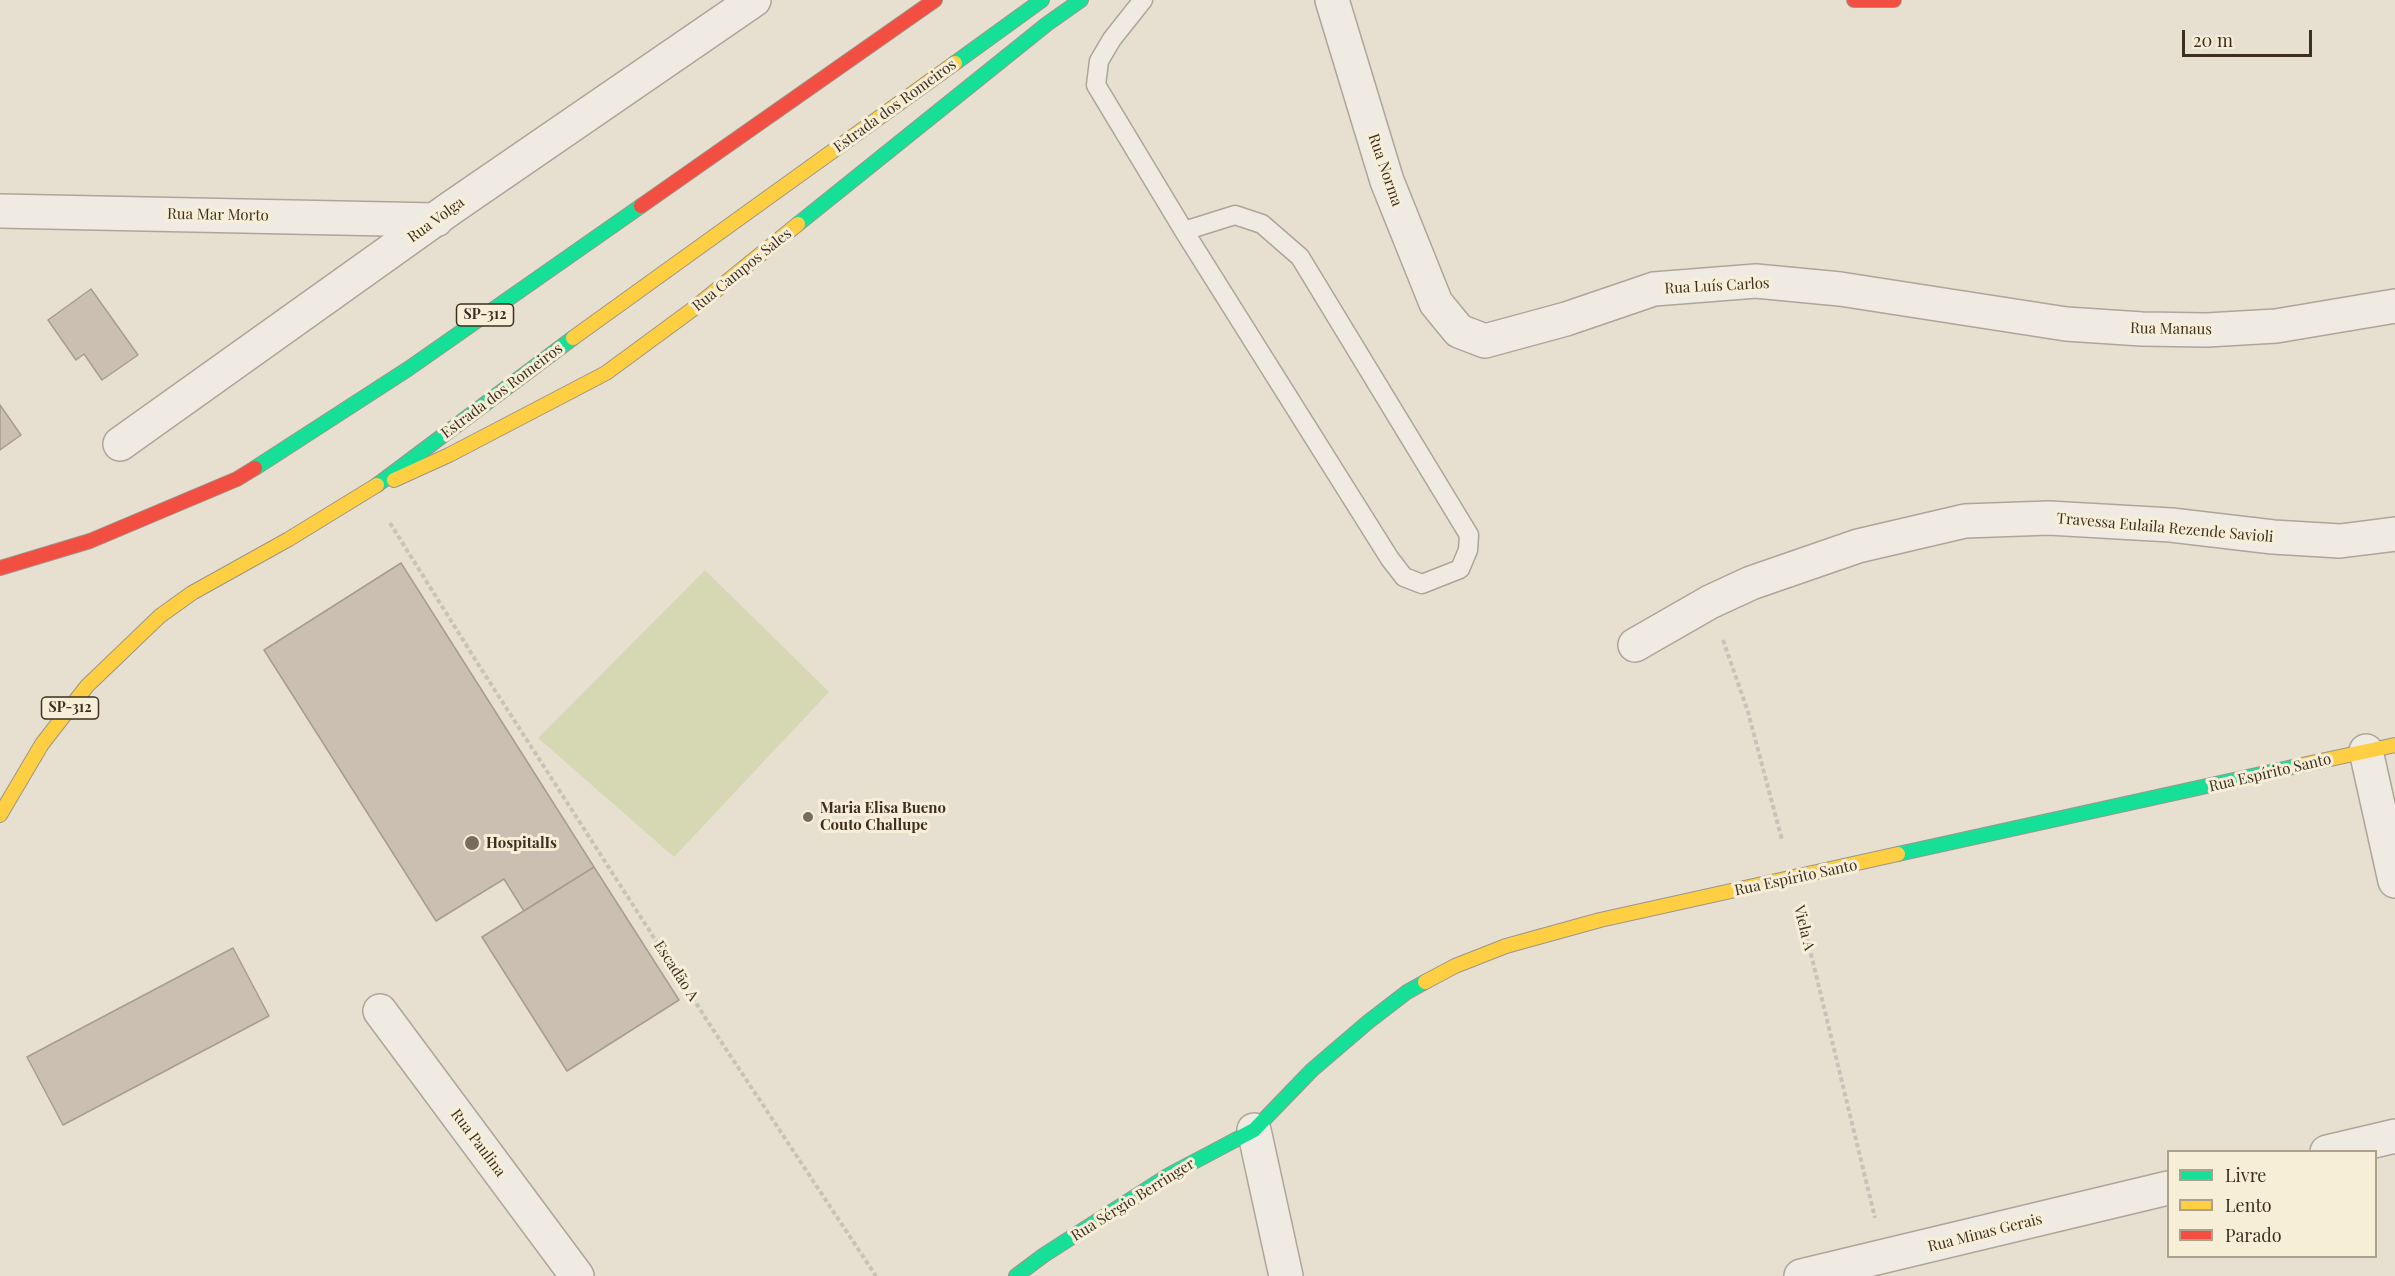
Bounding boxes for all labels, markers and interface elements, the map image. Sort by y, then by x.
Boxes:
scale bar [2185,18,2316,56]
text: 20 m [2193,28,2233,52]
street label: Estrada dos Romeiros [830,55,960,157]
street label: Rua Norma [1364,131,1406,209]
street label: Rua Volga [404,193,468,247]
street label: Rua Mar Morto [167,205,269,225]
street label: Rua Campos Sales [689,225,795,315]
street label: Rua Luís Carlos [1664,274,1770,298]
road number: SP-312 [456,304,514,326]
street label: Rua Manaus [2130,319,2212,339]
street label: Estrada dos Romeiros [438,340,566,442]
street label: Travessa Eulaila Rezende Savioli [2056,510,2274,546]
road number: SP-312 [42,697,98,719]
street label: Rua Espírito Santo [2207,750,2333,796]
place label: Maria Elisa Bueno Couto Challupe [820,799,946,834]
marker: Maria Elisa Bueno Couto Challupe [801,810,815,824]
marker: HospitalIs [463,834,481,852]
place label: HospitalIs [486,834,557,852]
street label: Rua Espírito Santo [1733,856,1859,900]
street label: Viela A [1790,904,1818,952]
street label: Escadão A [650,938,702,1004]
street label: Rua Paulina [447,1106,509,1180]
legend [2167,1150,2377,1258]
street label: Rua Sérgio Berringer [1068,1155,1198,1245]
text: Livre [2225,1163,2266,1187]
text: Lento [2225,1193,2272,1217]
street label: Rua Minas Gerais [1926,1210,2044,1256]
text: Parado [2225,1223,2282,1247]

